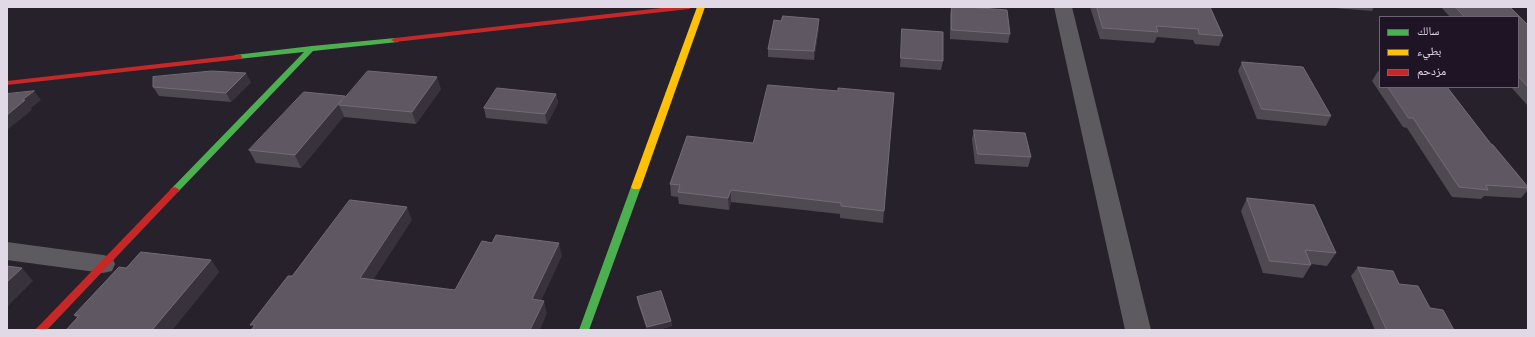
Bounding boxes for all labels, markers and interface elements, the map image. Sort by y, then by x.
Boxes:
legend [1379,16,1519,88]
text: سالك [1417,25,1439,37]
text: بطيء [1417,45,1441,57]
text: مزدحم [1417,65,1446,77]

